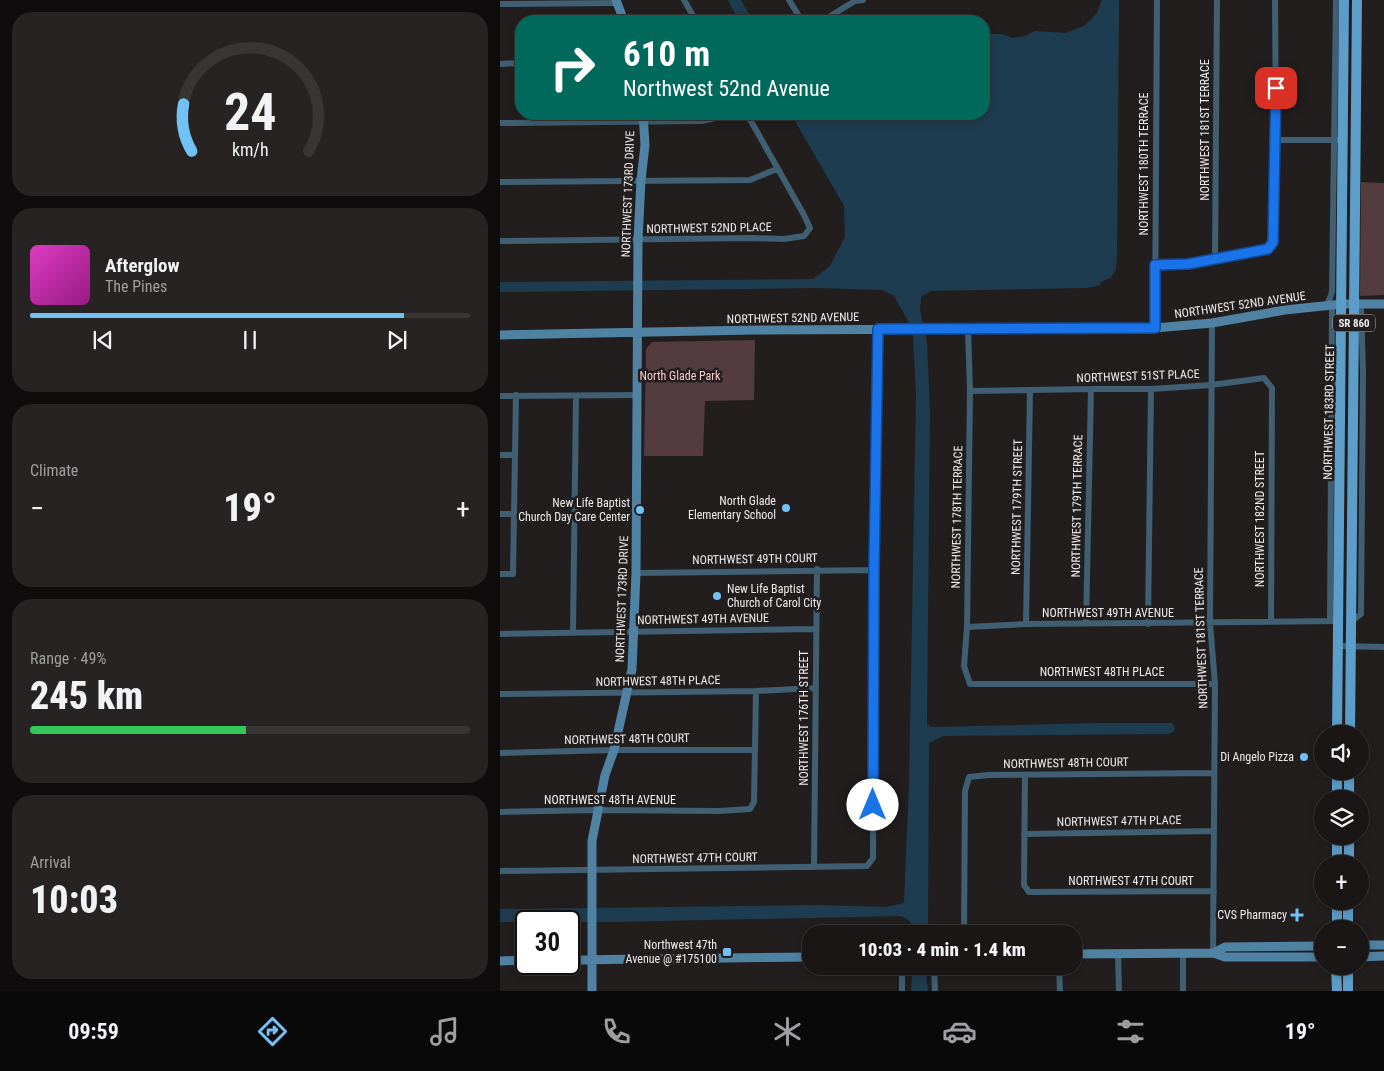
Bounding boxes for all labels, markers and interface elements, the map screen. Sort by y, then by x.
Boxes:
text: 610 m [623,34,710,75]
icon: right [540,35,605,100]
street label: NORTHWEST 181ST TERRACE [1198,59,1212,201]
pin [1255,67,1297,109]
icon: arrive [1262,74,1290,102]
text: Northwest 52nd Avenue [623,76,830,101]
text: 24 [224,82,276,143]
street label: NORTHWEST 180TH TERRACE [1137,93,1151,235]
street label: NORTHWEST 173RD DRIVE [619,130,637,258]
text: km/h [232,139,268,160]
street label: NORTHWEST 52ND PLACE [646,220,772,236]
text: Afterglow [105,254,179,277]
text: The Pines [105,277,167,296]
street label: NORTHWEST 52ND AVENUE [1173,289,1307,321]
street label: NORTHWEST 52ND AVENUE [727,310,859,326]
road number: SR 860 [1333,314,1375,332]
icon: previous [89,326,117,354]
icon: pause [236,326,264,354]
icon: next [383,326,411,354]
street label: NORTHWEST 183RD STREET [1321,344,1337,480]
street label: NORTHWEST 51ST PLACE [1076,367,1200,385]
park label: North Glade Park [640,369,721,383]
street label: NORTHWEST 179TH TERRACE [1069,434,1085,578]
street label: NORTHWEST 179TH STREET [1009,439,1025,575]
street label: NORTHWEST 178TH TERRACE [949,445,965,589]
street label: NORTHWEST 182ND STREET [1253,451,1267,587]
text: Climate [30,461,78,480]
text: 19° [223,486,277,530]
text: − [30,492,44,525]
text: + [456,492,470,525]
place label: North Glade Elementary School [688,494,776,522]
place label: New Life Baptist Church Day Care Center [518,496,630,524]
marker: North Glade Elementary School [780,502,792,514]
marker: New Life Baptist Church Day Care Center [634,504,646,516]
street label: NORTHWEST 173RD DRIVE [613,535,631,663]
street label: NORTHWEST 49TH COURT [692,551,818,567]
street label: NORTHWEST 181ST TERRACE [1192,567,1210,709]
place label: New Life Baptist Church of Carol City [727,582,821,610]
marker: New Life Baptist Church of Carol City [711,590,723,602]
street label: NORTHWEST 49TH AVENUE [1042,606,1174,620]
street label: NORTHWEST 49TH AVENUE [637,611,769,627]
text: Range · 49% [30,649,106,668]
street label: NORTHWEST 176TH STREET [797,650,811,786]
street label: NORTHWEST 48TH PLACE [1040,665,1164,679]
street label: NORTHWEST 48TH PLACE [596,673,720,689]
text: 245 km [30,674,143,718]
map controls [1314,725,1369,975]
button: sound [1314,725,1369,780]
street label: NORTHWEST 48TH COURT [564,731,690,747]
place label: Di Angelo Pizza [1220,750,1294,764]
marker: Di Angelo Pizza [1298,751,1310,763]
street label: NORTHWEST 48TH COURT [1003,755,1129,771]
position arrow [846,778,898,830]
button: layers [1314,790,1369,845]
street label: NORTHWEST 48TH AVENUE [544,793,676,807]
street label: NORTHWEST 47TH PLACE [1057,813,1181,829]
street label: NORTHWEST 47TH COURT [632,850,758,866]
text: Arrival [30,853,71,872]
button: + [1314,855,1369,910]
street label: NORTHWEST 47TH COURT [1068,874,1194,888]
text: 10:03 [30,878,118,922]
place label: CVS Pharmacy [1217,908,1287,922]
marker: CVS Pharmacy [1291,909,1303,921]
speed limit sign: 30 [515,910,580,975]
button: − [1314,920,1369,975]
place label: Northwest 47th Avenue @ #175100 [626,938,717,966]
text: 10:03 · 4 min · 1.4 km [858,938,1026,961]
marker: Northwest 47th Avenue @ #175100 [721,946,733,958]
icon: directions [255,1014,290,1049]
icon: music [427,1014,462,1049]
icon: phone [599,1014,634,1049]
icon: climate [770,1014,805,1049]
icon: car [942,1014,977,1049]
icon: filters [1113,1014,1148,1049]
text: 09:59 [68,1019,119,1044]
text: 19° [1285,1019,1316,1044]

